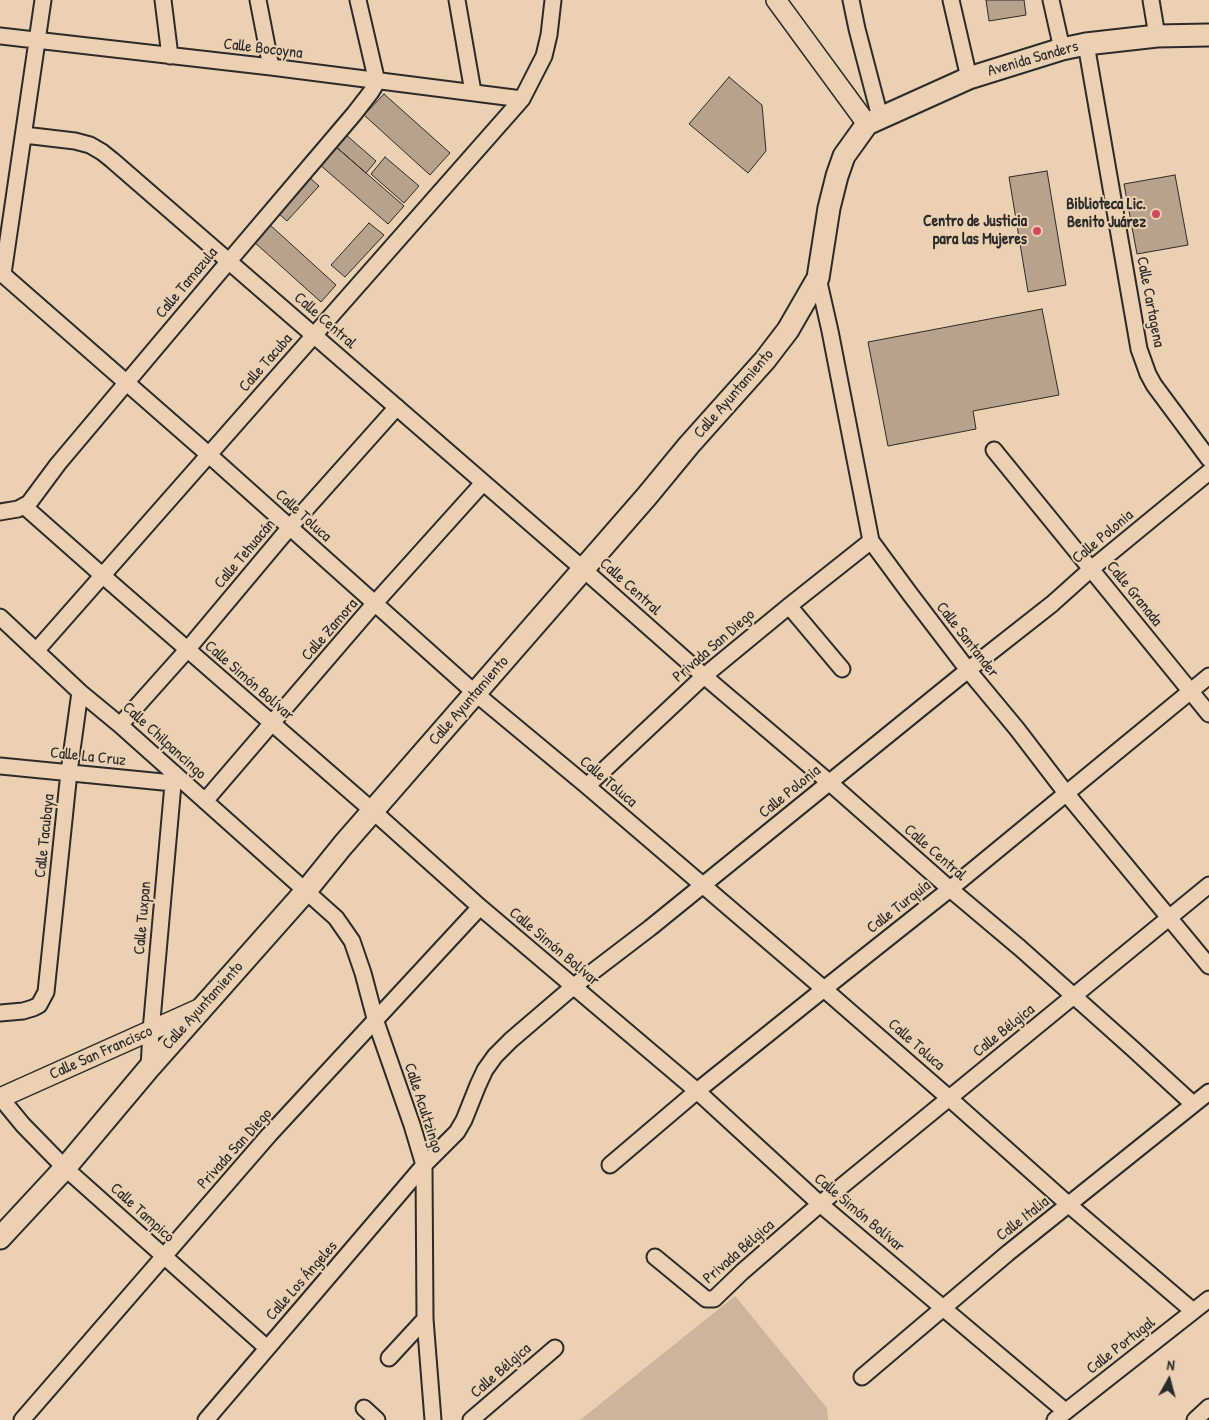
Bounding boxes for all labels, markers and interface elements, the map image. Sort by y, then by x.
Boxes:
street label: Calle Bocoyna [222,35,304,63]
street label: Avenida Sanders [985,37,1081,81]
place label: Biblioteca Lic. Benito Juárez [1066,195,1146,233]
marker: Biblioteca Lic. Benito Juárez [1150,208,1162,220]
place label: Centro de Justicia para las Mujeres [923,212,1027,250]
marker: Centro de Justicia para las Mujeres [1031,225,1043,237]
street label: Calle Tamazula [152,244,222,322]
street label: Calle Cartagena [1132,255,1168,349]
street label: Calle Central [290,289,360,353]
street label: Calle Tacuba [235,330,297,396]
street label: Calle Ayuntamiento [690,345,778,443]
street label: Calle Toluca [271,486,335,546]
street label: Calle Polonia [1069,506,1137,568]
street label: Calle Tehuacán [210,515,280,593]
street label: Calle Central [595,554,665,620]
street label: Calle Granada [1102,558,1166,630]
street label: Calle Zamora [298,595,362,665]
street label: Calle Santander [932,598,1002,682]
street label: Privada San Diego [669,605,759,687]
street label: Calle Simón Bolívar [200,637,298,725]
street label: Calle Ayuntamiento [425,652,513,750]
street label: Calle Chilpancingo [118,698,210,784]
street label: Calle La Cruz [49,743,127,771]
street label: Calle Toluca [575,752,641,812]
street label: Calle Polonia [755,761,825,823]
street label: Calle Tacubaya [31,793,59,879]
street label: Calle Central [900,821,970,885]
street label: Calle Turquía [863,876,935,938]
street label: Calle Tuxpan [130,881,156,955]
street label: Calle Simón Bolívar [505,904,603,990]
street label: Calle Ayuntamiento [158,958,248,1054]
street label: Calle Bélgica [969,1000,1039,1062]
street label: Calle Toluca [884,1015,948,1075]
street label: Calle San Francisco [46,1022,156,1084]
street label: Calle Acultzingo [399,1061,447,1155]
street label: Privada San Diego [194,1105,276,1193]
street label: Calle Simón Bolívar [810,1170,908,1256]
street label: Calle Tampico [106,1179,178,1247]
street label: Calle Italia [993,1192,1053,1246]
street label: Privada Bélgica [699,1216,779,1288]
street label: Calle Los Ángeles [262,1237,342,1325]
street label: Calle Portugal [1083,1313,1159,1379]
street label: Calle Bélgica [467,1340,535,1402]
north arrow [1144,1355,1194,1405]
text: N [1166,1355,1176,1374]

